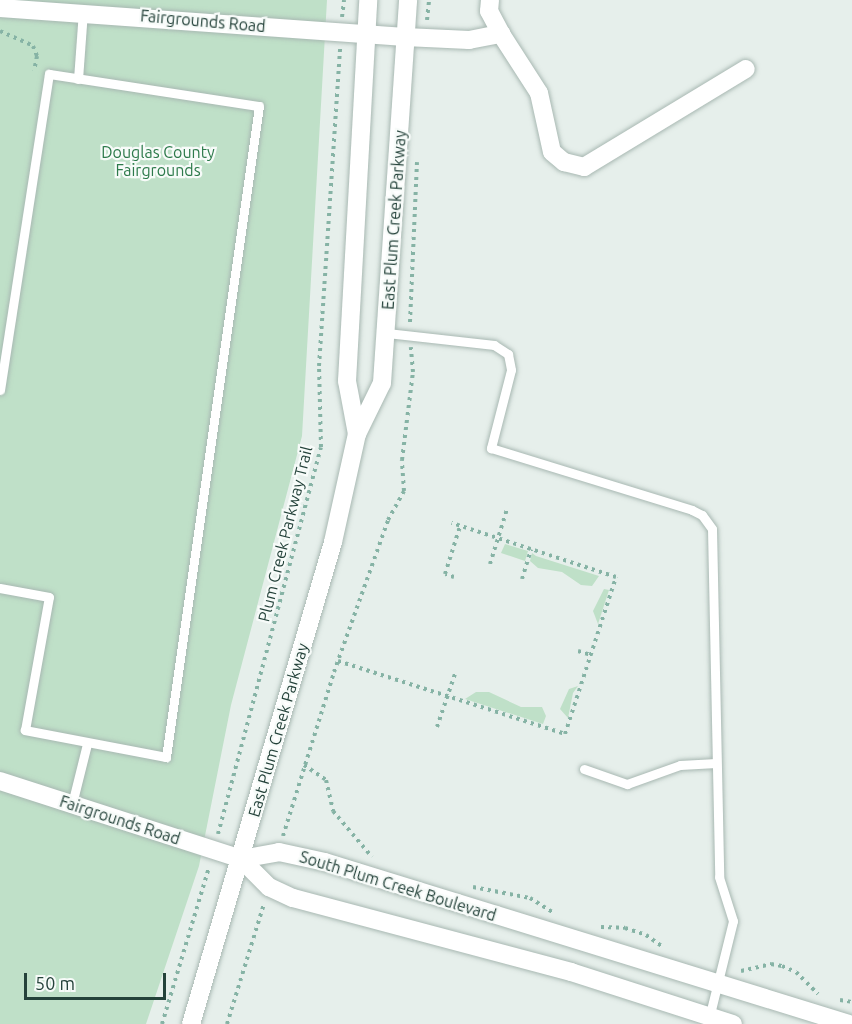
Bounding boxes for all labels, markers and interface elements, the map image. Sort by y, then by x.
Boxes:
street label: Fairgrounds Road [140,6,266,36]
street label: East Plum Creek Parkway [378,130,410,310]
park label: Douglas County Fairgrounds [101,142,215,180]
street label: Plum Creek Parkway Trail [254,444,316,624]
street label: East Plum Creek Parkway [244,641,312,819]
street label: Fairgrounds Road [57,791,183,849]
street label: South Plum Creek Boulevard [297,847,499,925]
scale bar [27,961,170,999]
text: 50 m [35,973,75,993]

